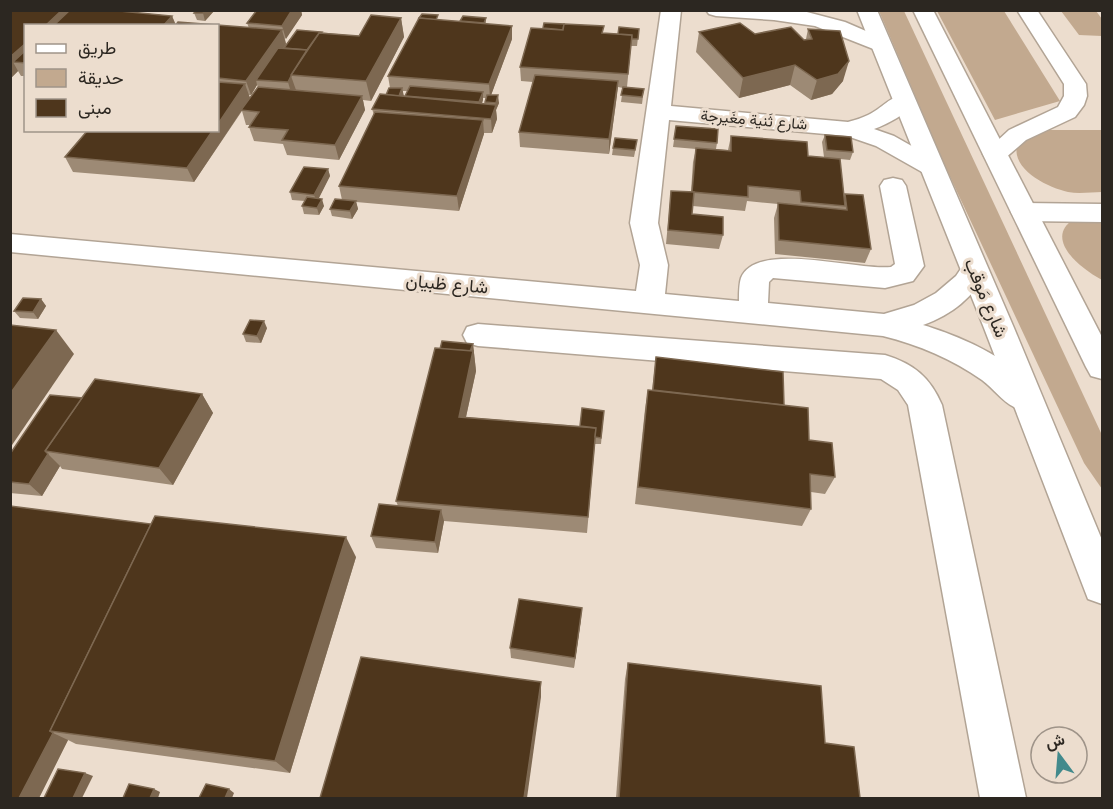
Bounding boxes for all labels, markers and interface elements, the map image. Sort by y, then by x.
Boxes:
legend [24,24,219,132]
text: طريق [78,37,116,59]
text: حديقة [78,67,124,88]
text: مبنى [78,97,112,119]
street label: شارع ثَنية مِغَيرجة [700,105,808,136]
street label: شارع مَوقب [959,255,1013,341]
street label: شارع ظبيان [405,269,489,300]
north arrow [1029,725,1089,785]
text: ش [1043,728,1067,753]

